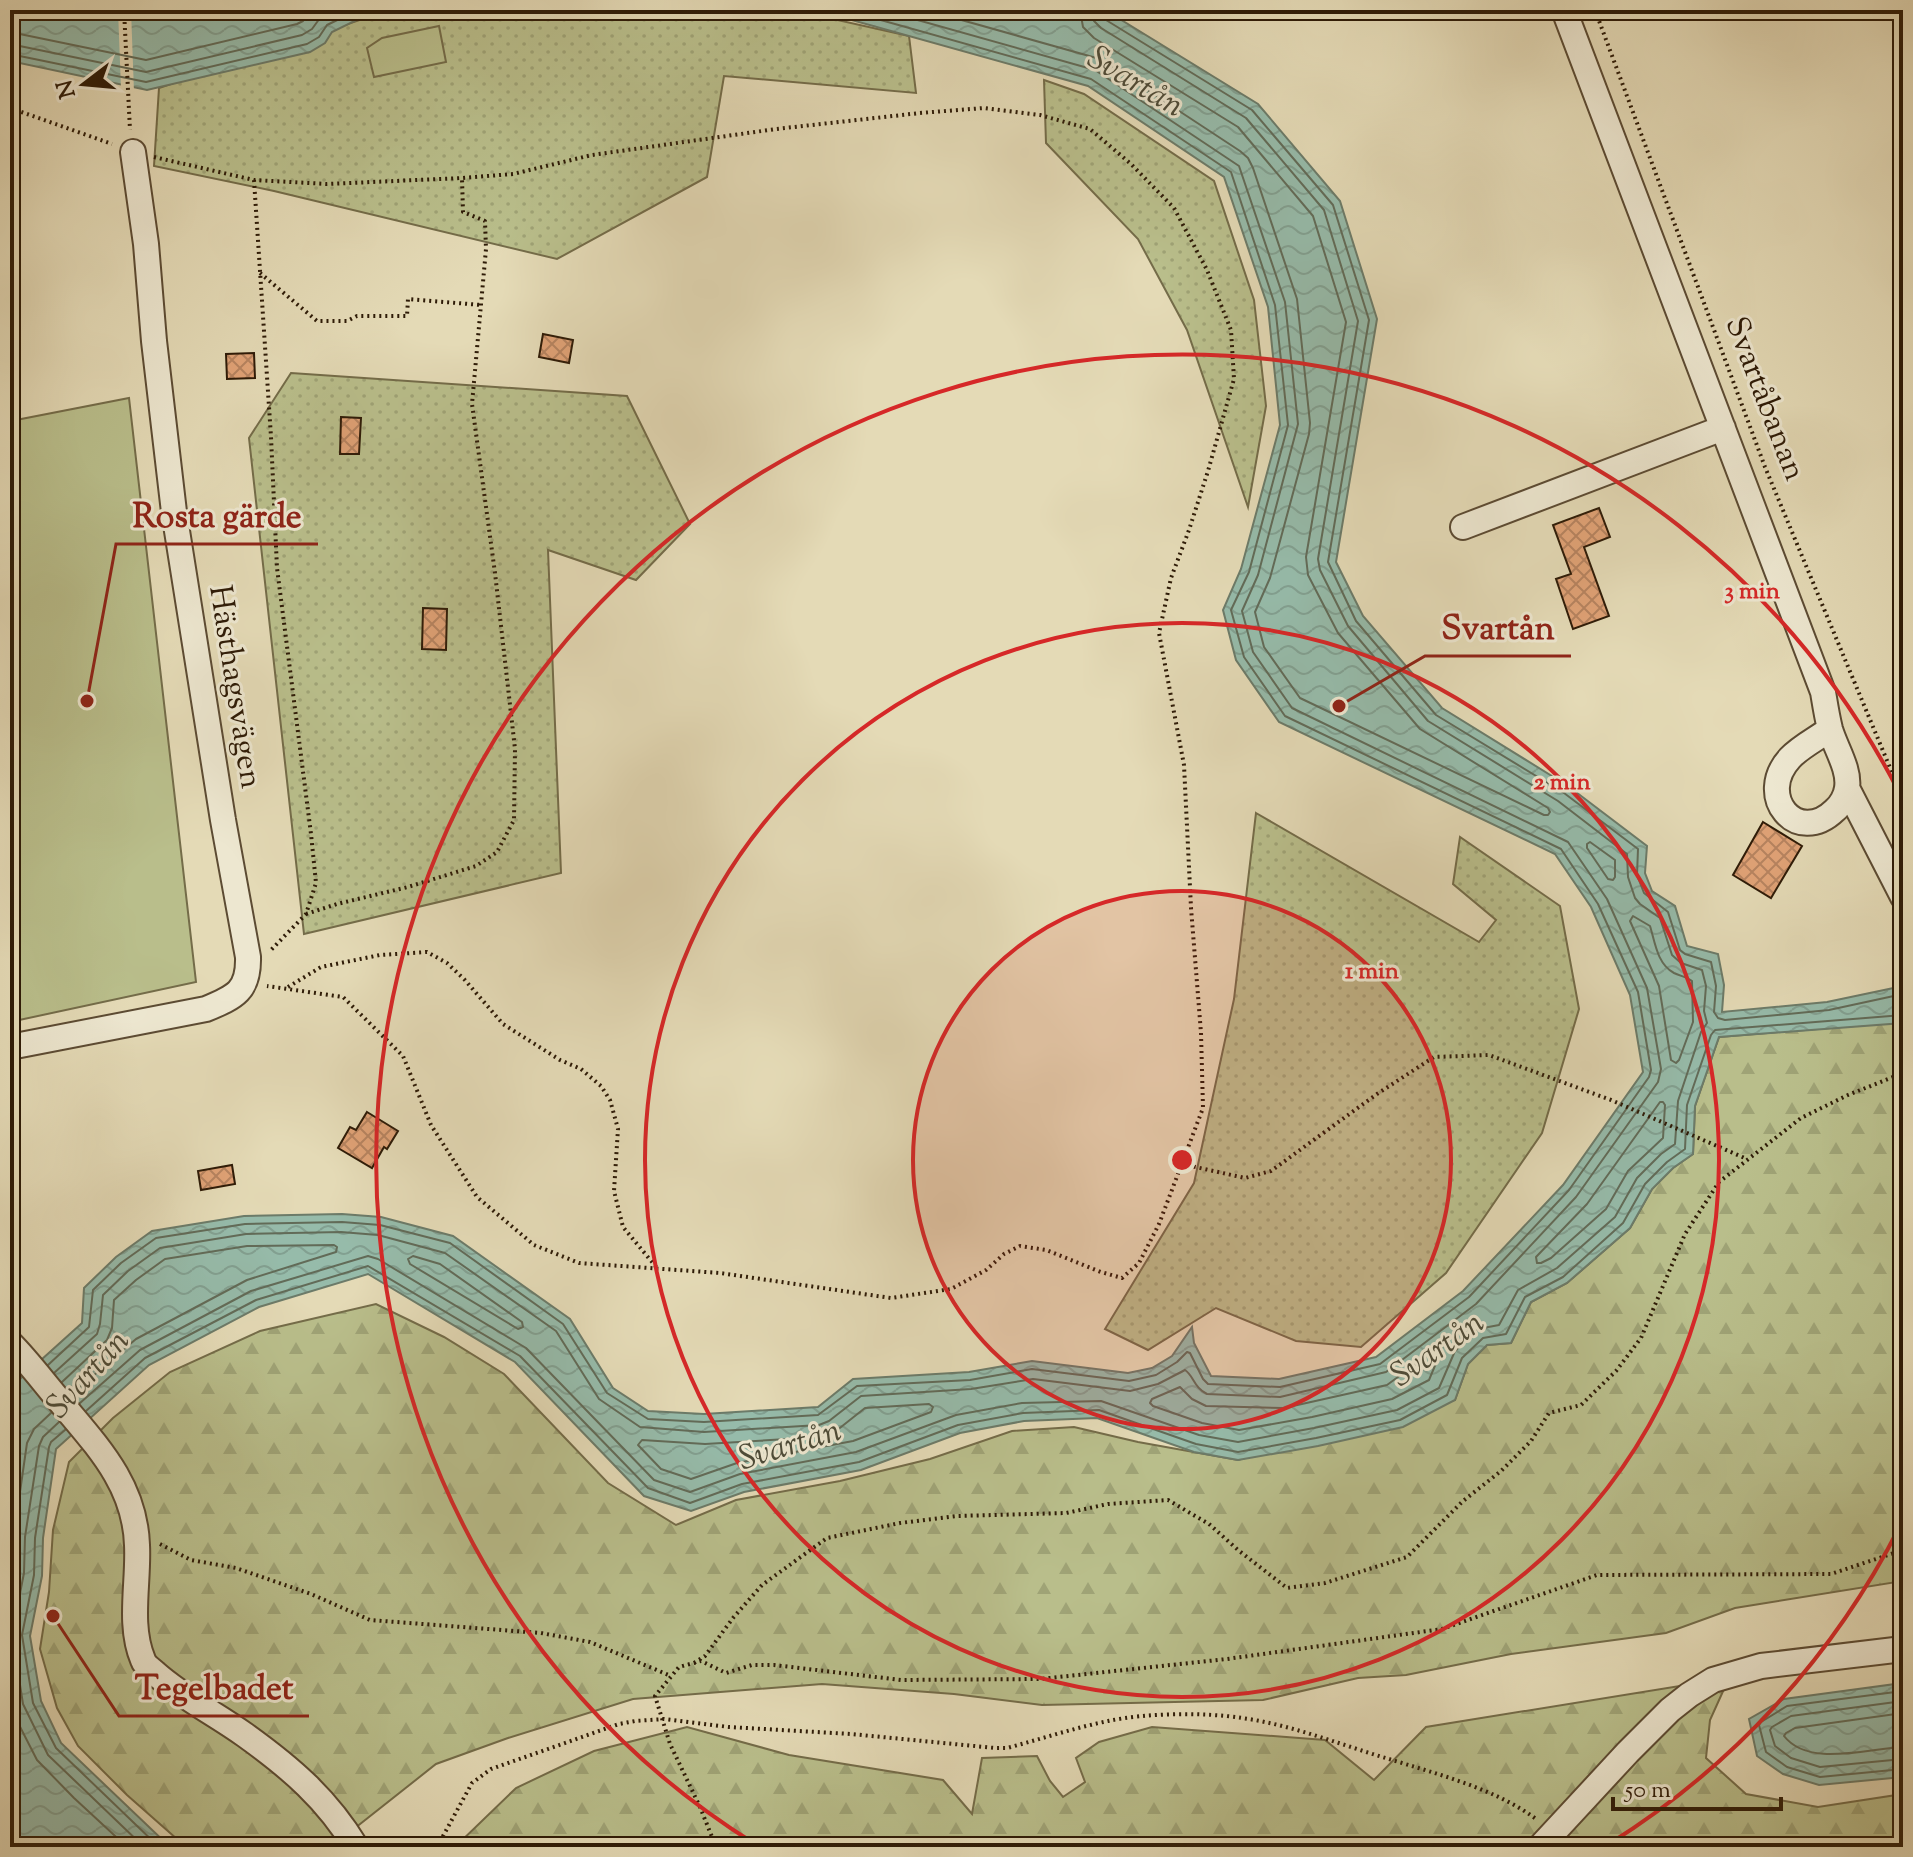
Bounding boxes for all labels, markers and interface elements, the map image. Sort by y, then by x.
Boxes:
water label: Svartån [1077,35,1193,131]
north arrow [44,44,124,124]
text: N [50,75,85,102]
street label: Svartåbanan [1712,310,1816,488]
callout: Rosta gärde [116,486,318,544]
text: Rosta gärde [132,494,302,543]
text: 3 min [1724,575,1781,609]
street label: Hästhagsvägen [195,582,273,792]
callout: Svartån [1425,598,1571,656]
text: Svartån [1441,606,1555,655]
text: 2 min [1533,766,1591,800]
text: 1 min [1345,955,1400,989]
centre of rings [1168,1146,1196,1174]
water label: Svartån [1381,1300,1495,1400]
water label: Svartån [36,1319,143,1431]
water label: Svartån [733,1407,848,1485]
callout: Tegelbadet [119,1658,309,1716]
text: Tegelbadet [135,1666,294,1715]
scale bar [1613,1761,1781,1811]
text: 50 m [1623,1774,1671,1808]

